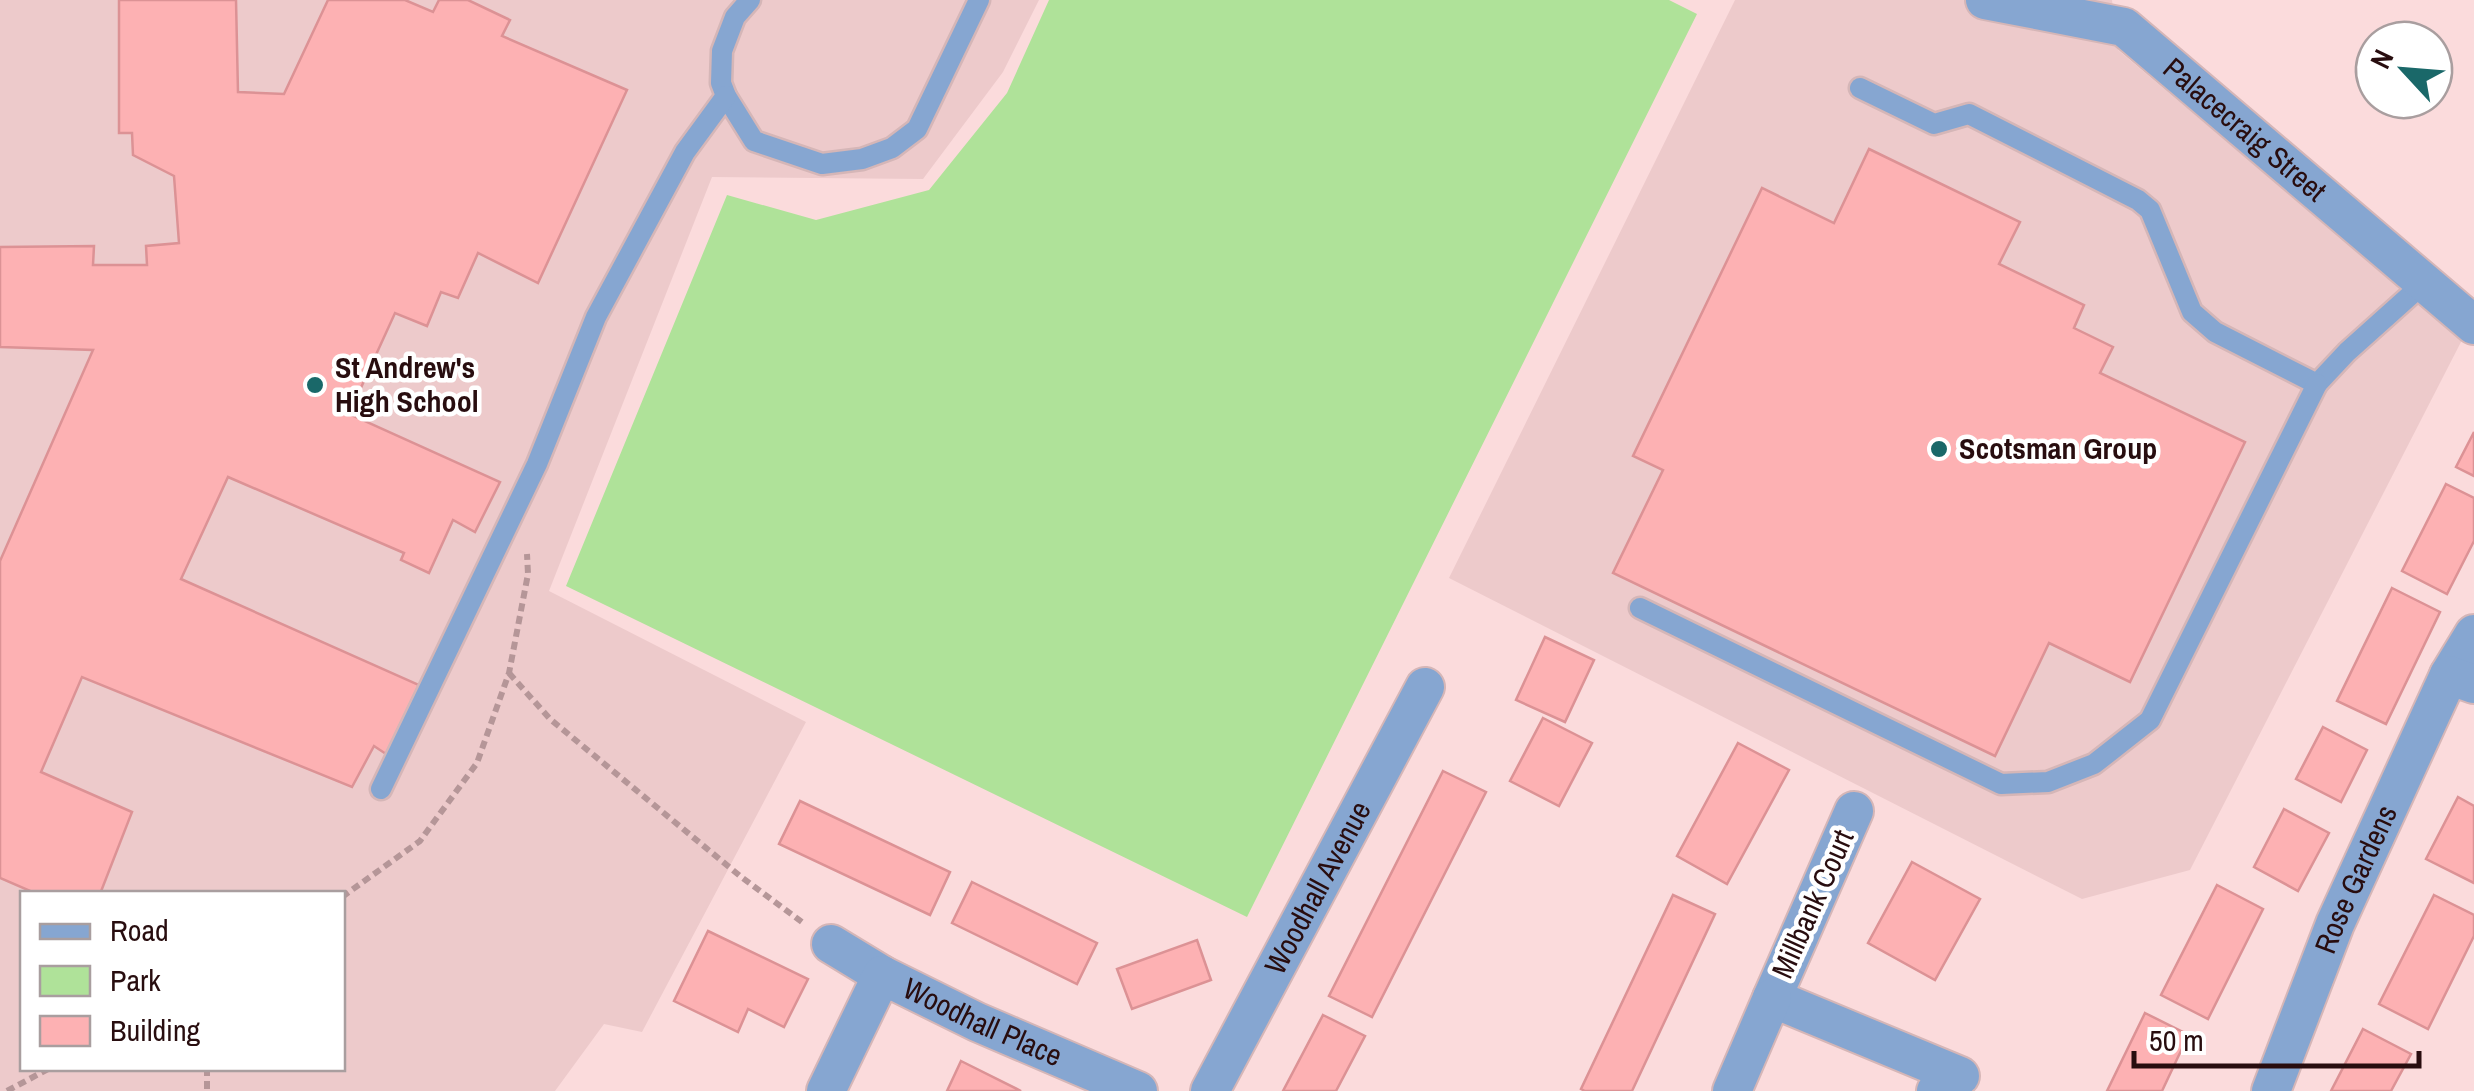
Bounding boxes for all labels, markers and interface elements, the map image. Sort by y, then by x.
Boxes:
north arrow [2354,20,2454,120]
text: N [2361,43,2402,75]
street label: Palacecraig Street [2155,48,2335,210]
place label: St Andrew's High School [335,347,479,421]
marker: St Andrew's High School [304,374,326,396]
place label: Scotsman Group [1959,428,2157,468]
marker: Scotsman Group [1928,438,1950,460]
street label: Woodhall Avenue [1255,794,1380,981]
street label: Rose Gardens [2305,798,2406,959]
street label: Millbank Court [1762,823,1863,984]
legend [20,891,345,1071]
text: Road [110,910,169,950]
text: Park [110,960,161,1000]
street label: Woodhall Place [897,968,1068,1075]
scale bar [2134,1006,2419,1068]
text: Building [110,1010,201,1050]
text: 50 m [2149,1020,2204,1060]

